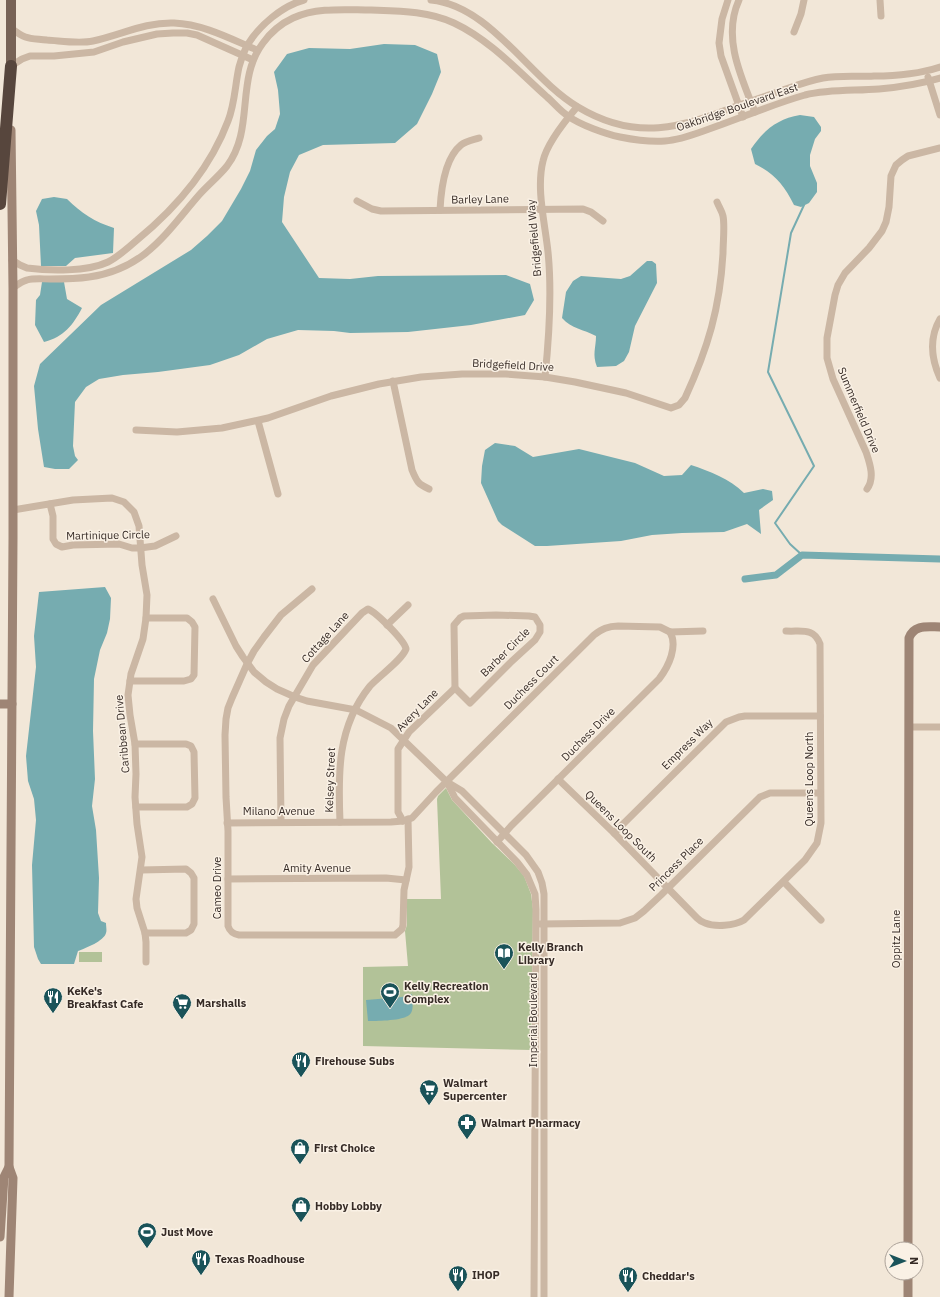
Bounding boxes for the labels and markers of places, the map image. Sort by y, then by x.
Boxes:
place label: Kelly Branch Library [518,940,583,967]
library icon: Kelly Branch Library [493,942,515,970]
place label: Kelly Recreation Complex [404,979,489,1006]
sports icon: Kelly Recreation Complex [379,981,401,1009]
place label: KeKe's Breakfast Cafe [67,984,144,1011]
restaurant icon: KeKe's Breakfast Cafe [42,986,64,1014]
supermarket icon: Marshalls [171,992,193,1020]
place label: Marshalls [196,996,247,1010]
restaurant icon: Firehouse Subs [290,1050,312,1078]
place label: Firehouse Subs [315,1054,395,1068]
place label: Walmart Supercenter [443,1076,507,1103]
supermarket icon: Walmart Supercenter [418,1078,440,1106]
pharmacy icon: Walmart Pharmacy [456,1112,478,1140]
place label: Walmart Pharmacy [481,1116,581,1130]
shop icon: First Choice [289,1137,311,1165]
place label: First Choice [314,1141,375,1155]
shop icon: Hobby Lobby [290,1195,312,1223]
place label: Hobby Lobby [315,1199,382,1213]
sports icon: Just Move [136,1221,158,1249]
place label: Just Move [161,1225,213,1239]
restaurant icon: Texas Roadhouse [190,1248,212,1276]
place label: Texas Roadhouse [215,1252,305,1266]
restaurant icon: IHOP [447,1264,469,1292]
restaurant icon: Cheddar's [617,1265,639,1293]
place label: IHOP [472,1268,500,1282]
place label: Cheddar's [642,1269,695,1283]

